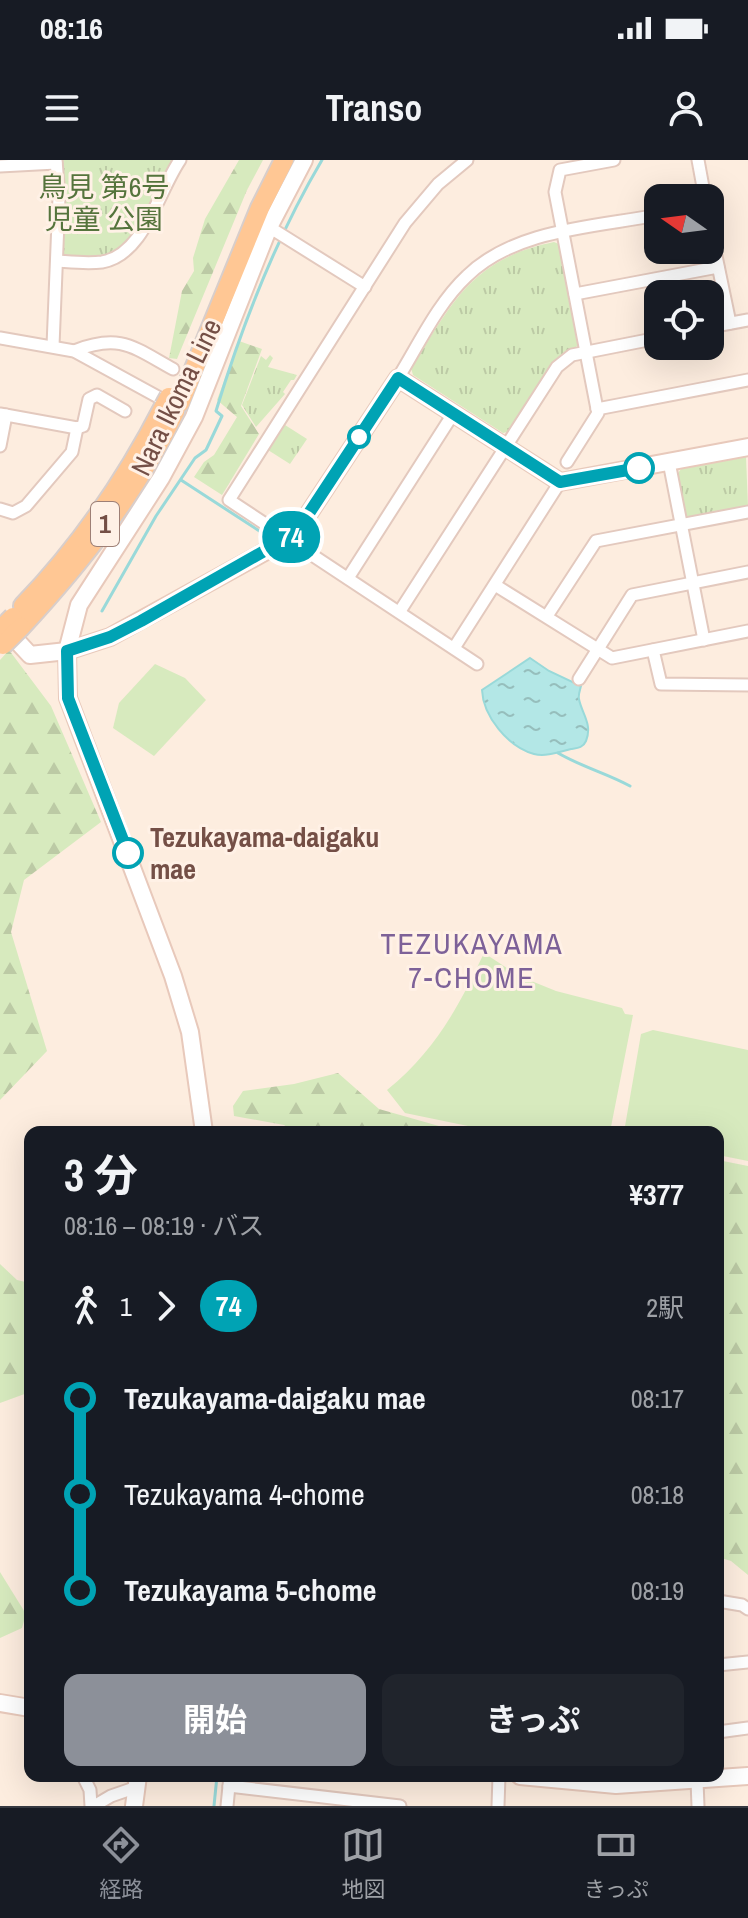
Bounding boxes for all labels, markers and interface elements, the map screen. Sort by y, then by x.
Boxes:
text: 08:16 [40,8,103,48]
text: Transo [326,84,422,132]
icon: menu [40,86,84,130]
icon: person [664,86,708,130]
park label: 鳥見 第6号 児童 公園 [38,168,170,238]
north arrow [644,184,724,264]
map controls [644,184,724,360]
button: locate [644,280,724,360]
street label: Nara Ikoma Line [122,312,230,482]
unlabelled marker [348,426,370,448]
unlabelled marker [624,453,654,483]
road number: 1 [91,502,119,546]
line badge: 74 [255,511,327,563]
text: 74 [278,518,304,556]
place label: Tezukayama-daigaku mae [150,818,379,888]
marker: Tezukayama-daigaku mae [113,838,143,868]
district label: TEZUKAYAMA 7-CHOME [380,923,564,997]
text: 3 分 [64,1145,138,1205]
text: ¥377 [629,1174,684,1214]
text: 08:16 – 08:19 · バス [64,1208,264,1243]
icon: walk [64,1284,108,1328]
icon: forward [144,1284,188,1328]
text: 74 [216,1287,241,1325]
text: 1 [120,1289,132,1324]
text: 2駅 [646,1290,684,1325]
text: Tezukayama-daigaku mae [124,1378,426,1418]
text: 08:17 [631,1381,684,1416]
text: Tezukayama 4-chome [124,1474,365,1514]
text: 08:18 [631,1477,684,1512]
text: Tezukayama 5-chome [124,1570,377,1610]
text: 08:19 [631,1573,684,1608]
button: 開始 [64,1674,366,1766]
button: きっぷ [382,1674,684,1766]
tab: 経路 [99,1823,143,1904]
tab: 地図 [341,1823,385,1904]
tab: きっぷ [584,1823,649,1904]

